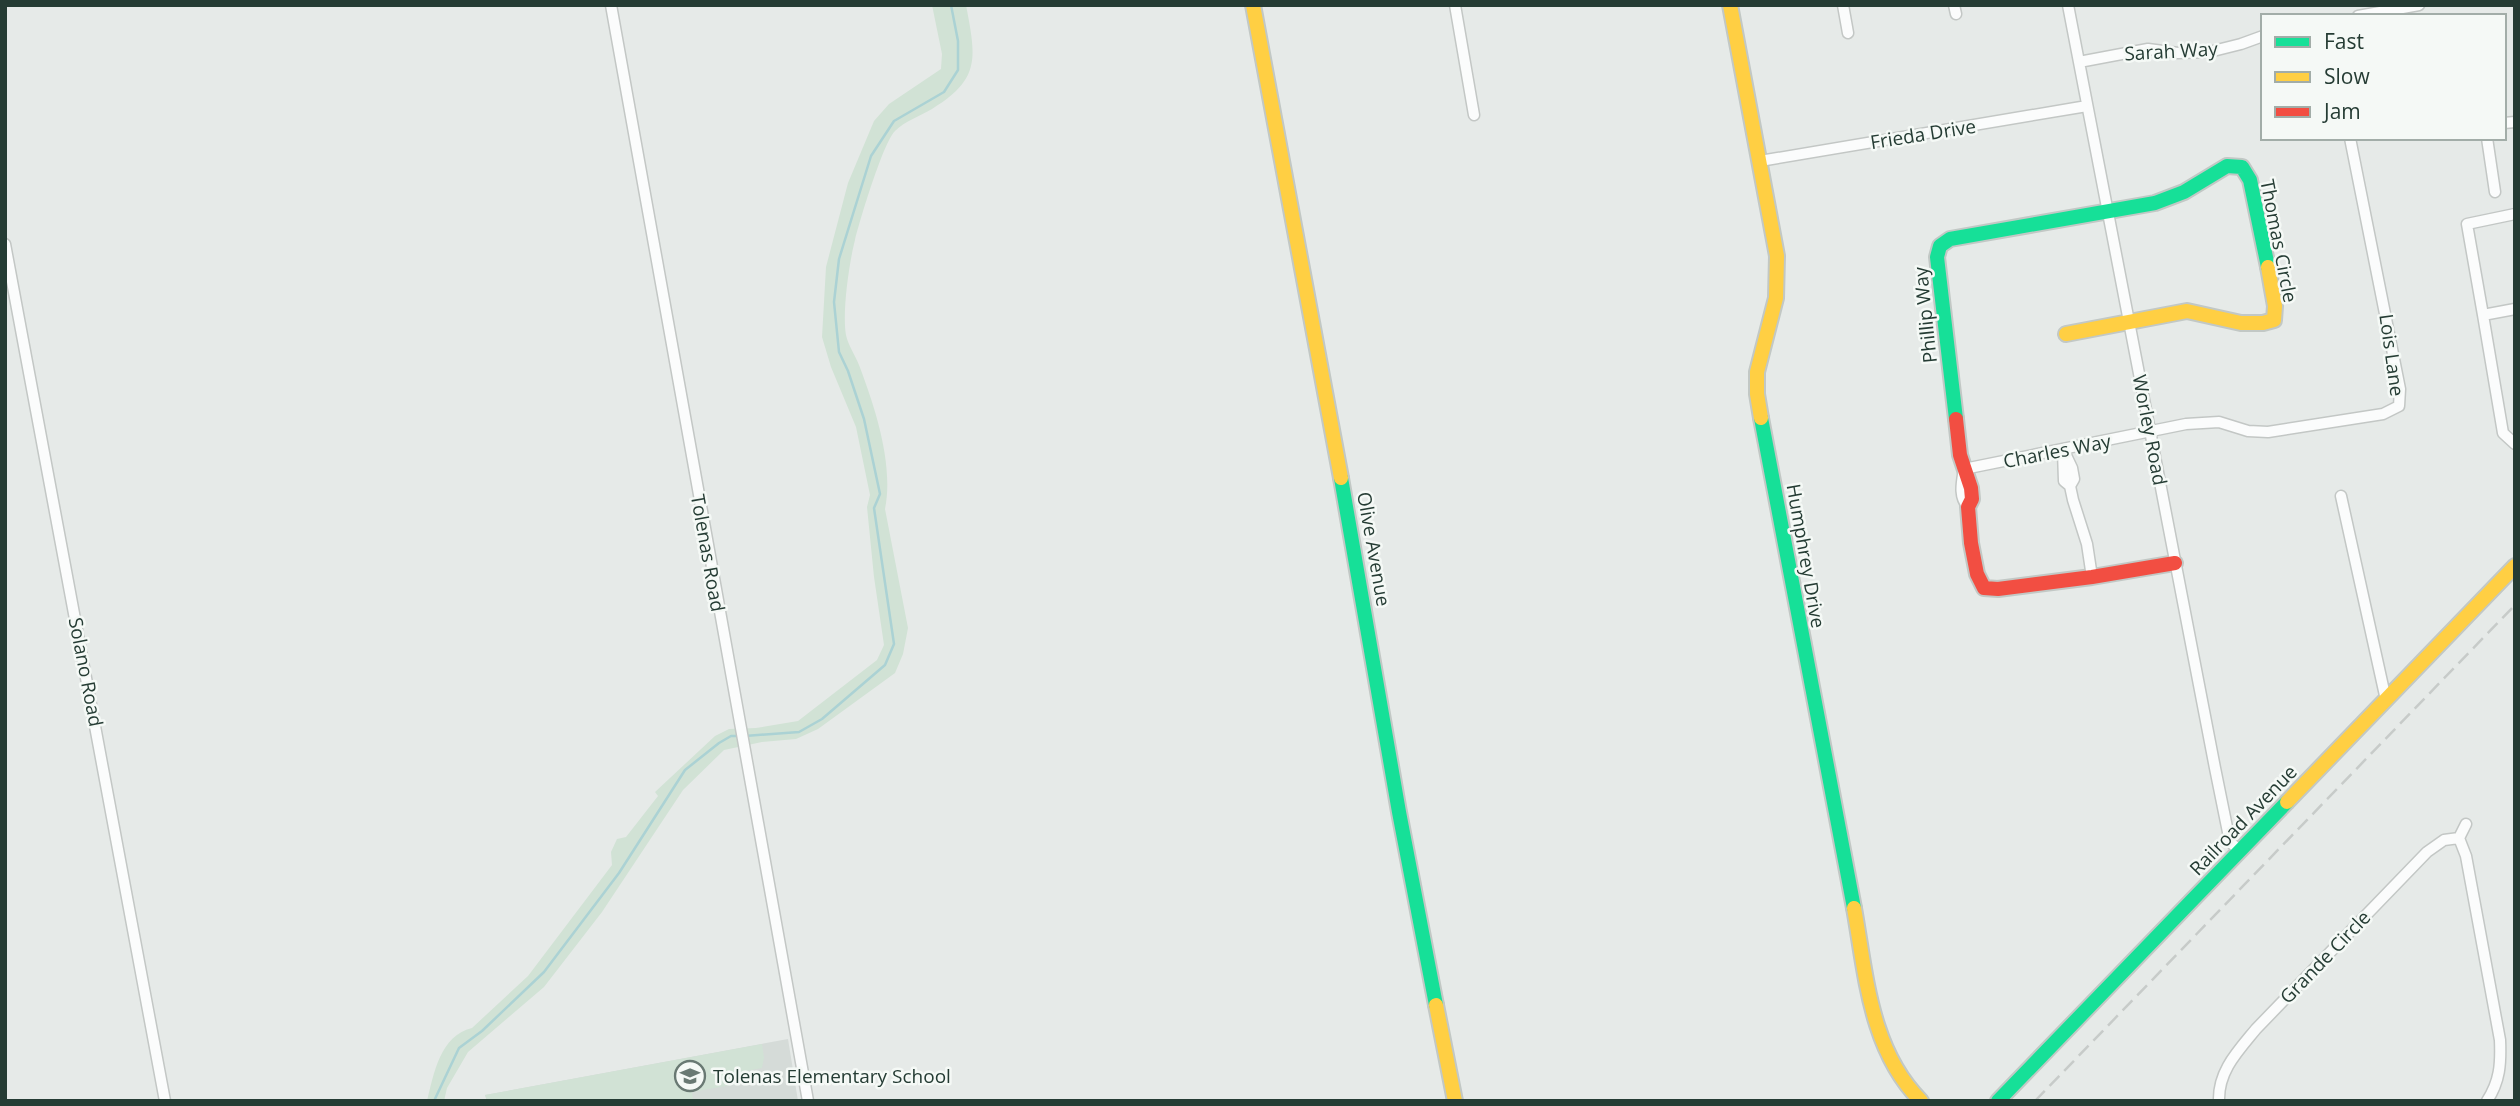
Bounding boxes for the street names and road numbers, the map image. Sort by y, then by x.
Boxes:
street label: Sarah Way [2124,36,2219,66]
street label: Frieda Drive [1868,113,1978,155]
street label: Thomas Circle [2254,177,2304,305]
street label: Phillip Way [1907,265,1943,364]
street label: Lois Lane [2373,312,2411,398]
street label: Worley Road [2127,373,2173,487]
street label: Charles Way [2001,428,2113,474]
street label: Humphrey Drive [1781,482,1831,630]
street label: Olive Avenue [1351,490,1397,608]
street label: Tolenas Road [685,492,731,614]
street label: Solano Road [63,615,109,729]
street label: Railroad Avenue [2184,759,2302,881]
street label: Grande Circle [2274,905,2376,1009]

